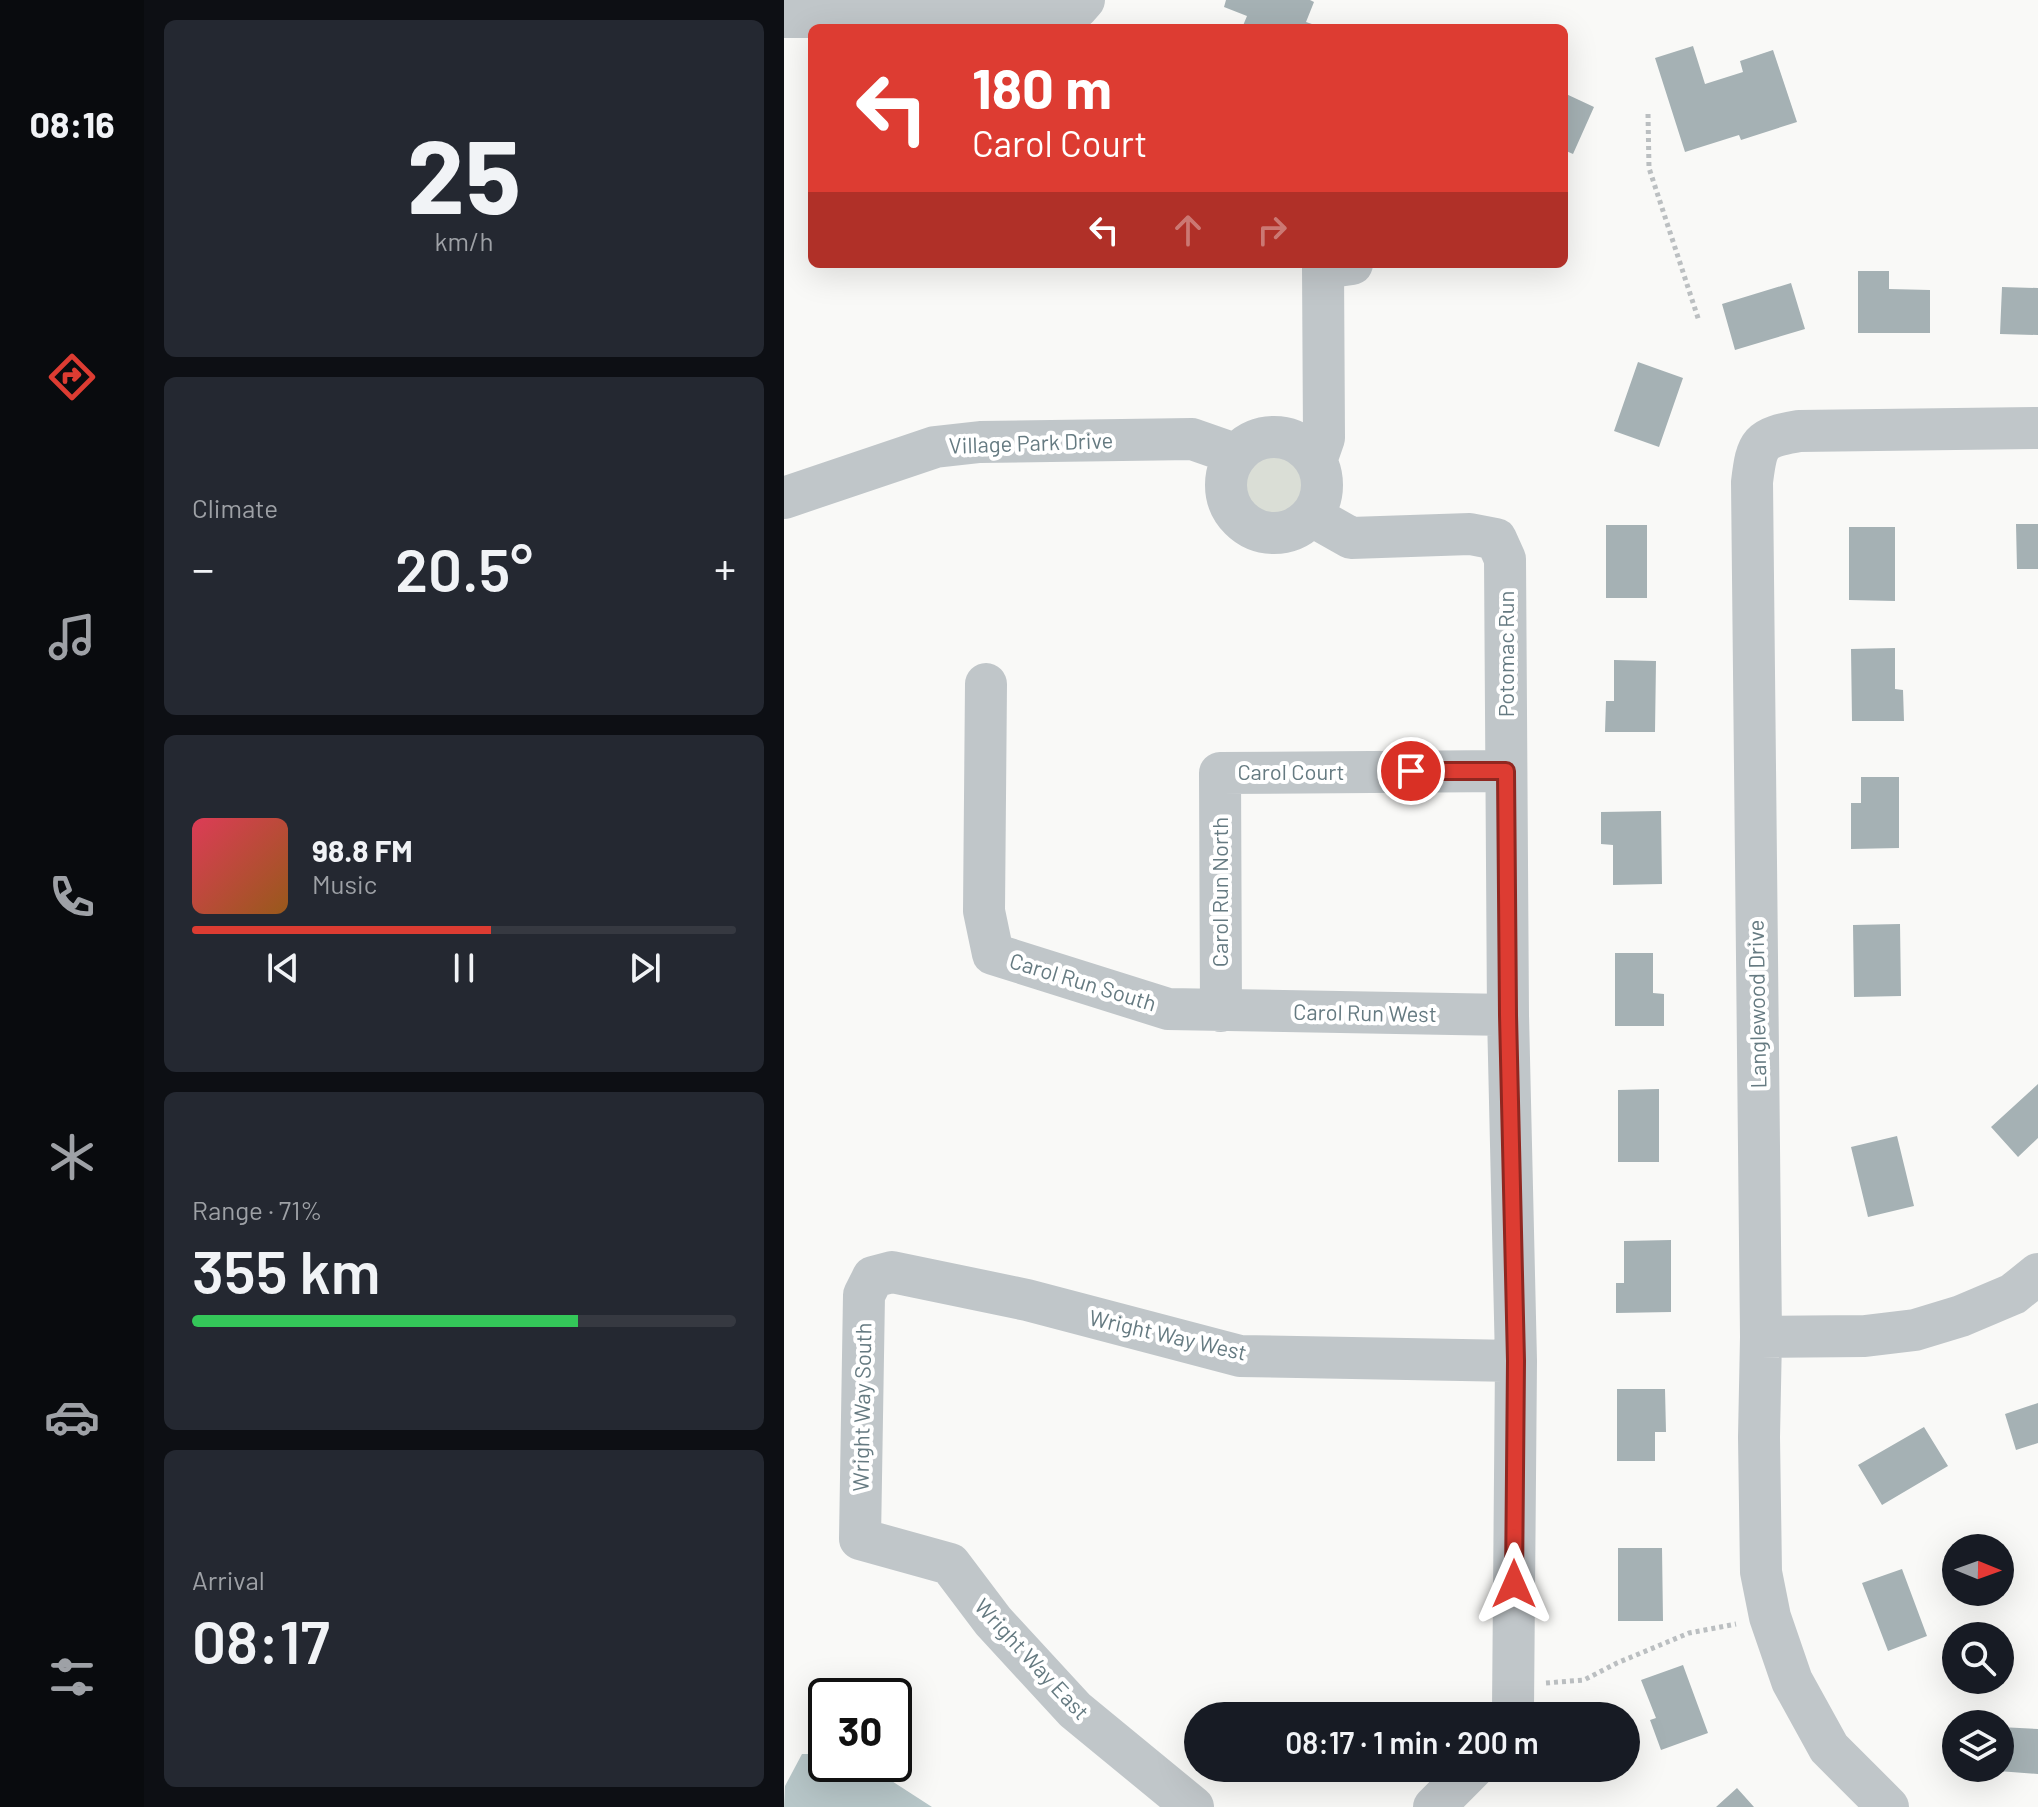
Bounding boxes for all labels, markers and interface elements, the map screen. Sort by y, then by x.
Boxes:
text: 180 m [972,53,1112,120]
icon: left [840,56,944,160]
text: 08:16 [29,102,115,145]
text: 25 [407,110,521,235]
text: Carol Court [972,121,1147,164]
icon: left [1082,208,1126,252]
icon: ahead [1166,208,1210,252]
icon: right [1250,208,1294,252]
text: km/h [435,225,493,256]
icon: directions [44,349,100,405]
street label: Village Park Drive [948,426,1114,458]
text: Climate [192,492,278,523]
text: 20.5° [395,532,533,604]
text: − [192,541,214,594]
text: + [714,541,736,594]
street label: Potomac Run [1492,591,1518,717]
icon: music [44,609,100,665]
pin [1377,737,1445,805]
icon: arrive [1389,749,1433,793]
street label: Carol Court [1237,758,1345,784]
street label: Carol Run North [1206,817,1232,967]
text: 98.8 FM [312,832,413,868]
text: Music [312,868,377,899]
icon: phone [44,869,100,925]
street label: Langlewood Drive [1742,919,1770,1089]
icon: previous [261,946,305,990]
icon: pause [442,946,486,990]
icon: next [623,946,667,990]
street label: Carol Run South [1007,946,1160,1016]
street label: Carol Run West [1293,998,1437,1026]
icon: climate [44,1129,100,1185]
text: Range · 71% [192,1194,322,1225]
text: 355 km [192,1234,381,1306]
street label: Wright Way West [1087,1303,1250,1365]
street label: Wright Way South [847,1322,875,1492]
icon: car [44,1389,100,1445]
north arrow [1942,1534,2014,1606]
map controls [1942,1534,2014,1782]
position arrow [1472,1542,1556,1626]
text: Arrival [192,1564,265,1595]
street label: Wright Way East [970,1592,1095,1724]
text: 08:17 [192,1604,330,1676]
button: search [1942,1622,2014,1694]
icon: filters [44,1649,100,1705]
speed limit sign: 30 [808,1678,912,1782]
button: layers [1942,1710,2014,1782]
text: 08:17 · 1 min · 200 m [1285,1724,1539,1760]

